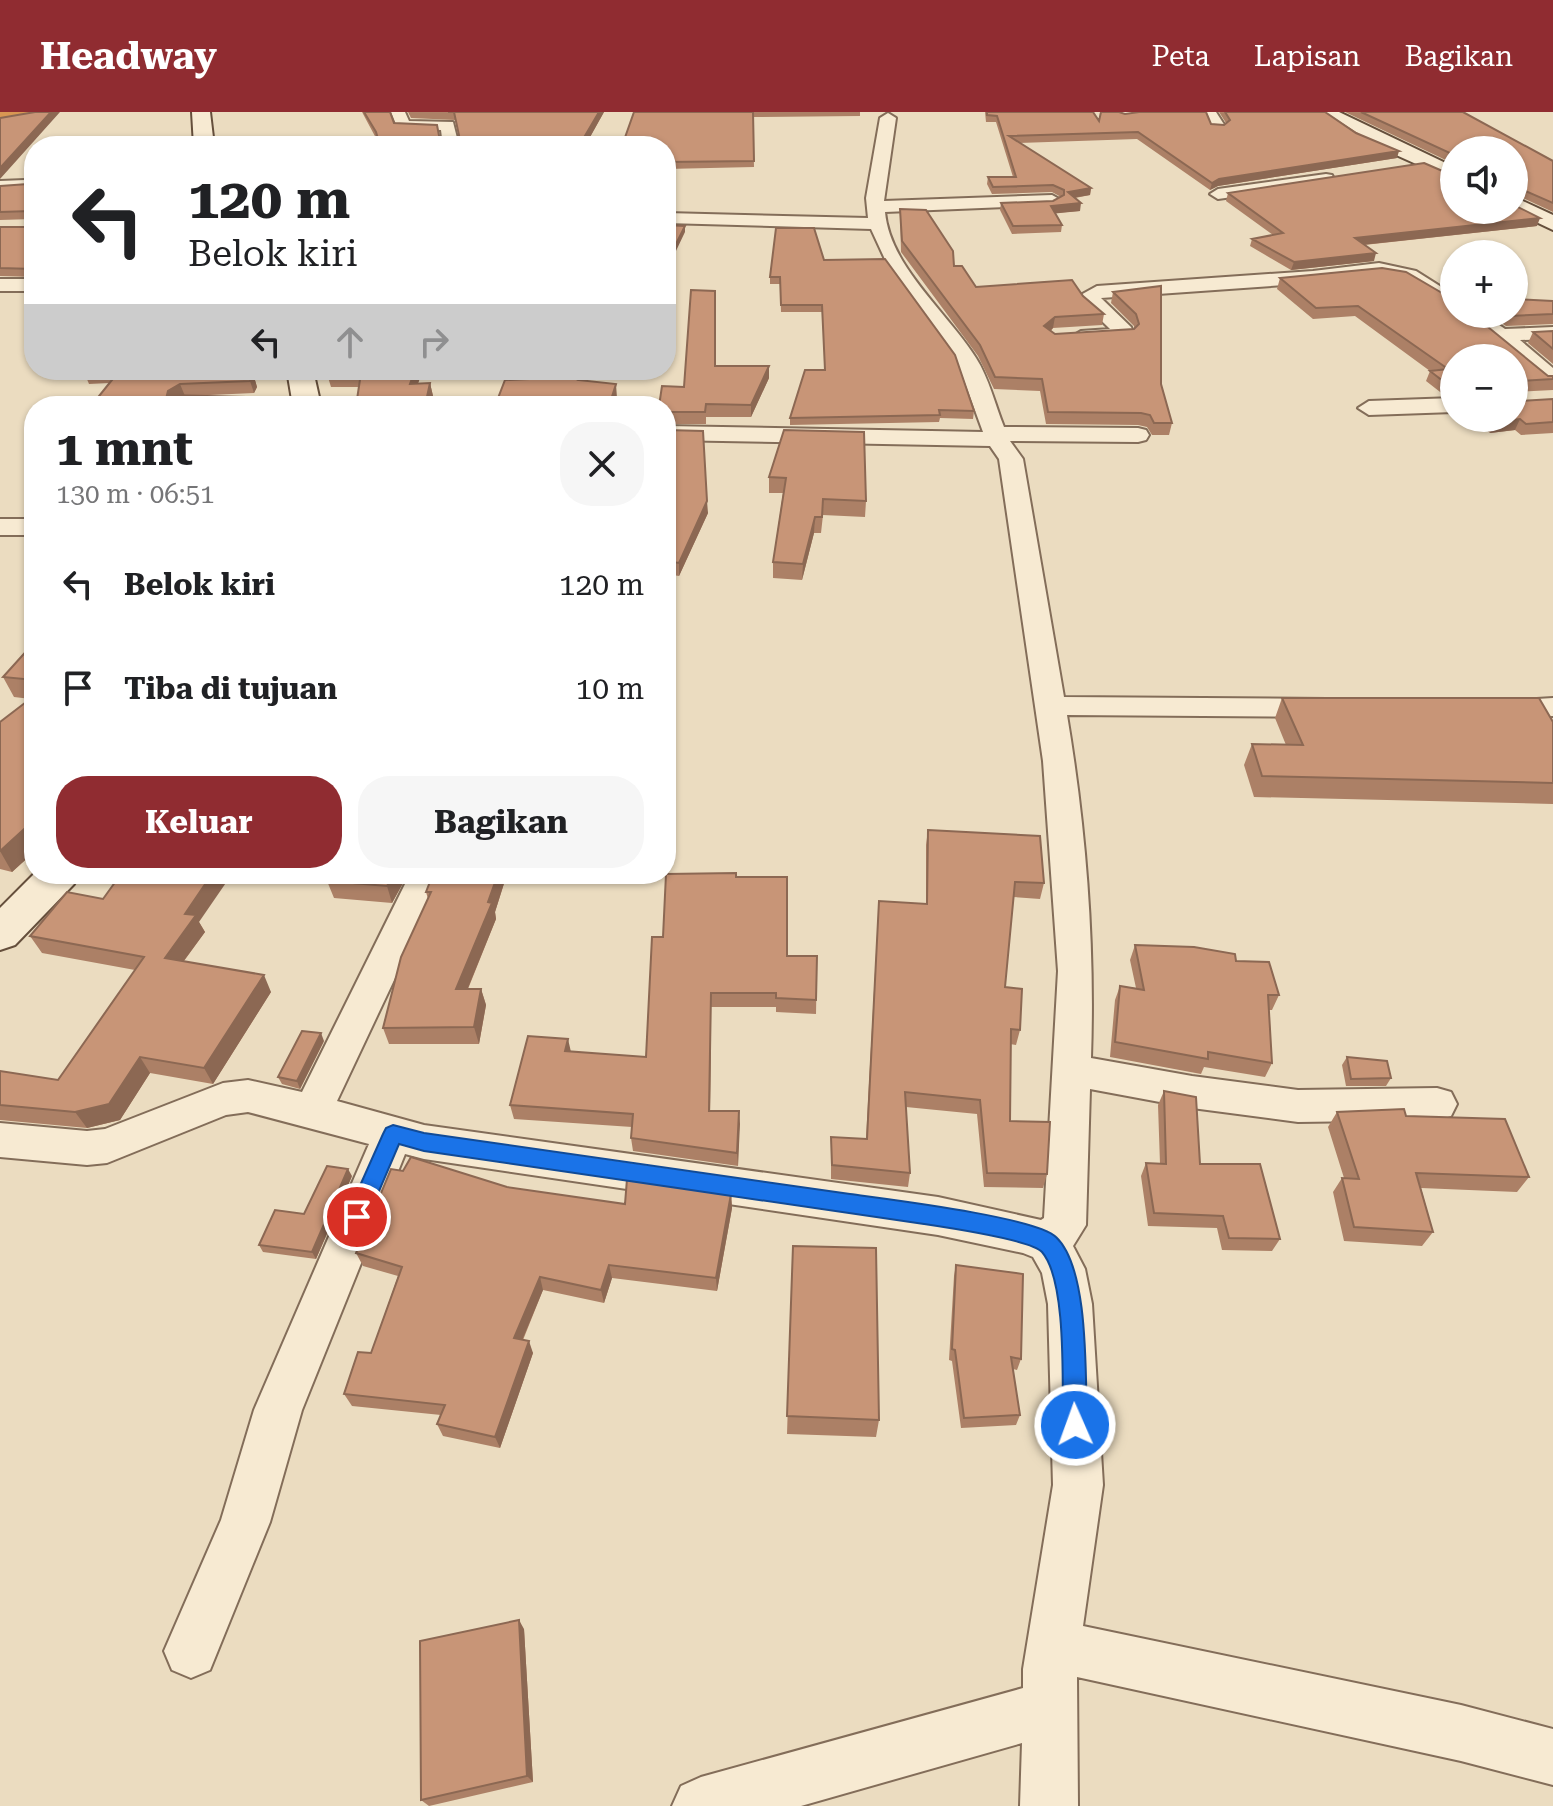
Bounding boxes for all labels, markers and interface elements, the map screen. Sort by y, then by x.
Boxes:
text: Headway [40,34,217,78]
text: Peta [1152,40,1210,73]
text: Lapisan [1254,40,1360,73]
text: Bagikan [1404,40,1513,73]
map controls [1440,136,1528,432]
button: sound [1440,136,1528,224]
text: 120 m [188,166,350,232]
icon: left [56,168,160,272]
text: Belok kiri [188,233,357,275]
button: + [1440,240,1528,328]
icon: left [244,320,288,364]
icon: ahead [328,320,372,364]
icon: right [412,320,456,364]
button: − [1440,344,1528,432]
text: 1 mnt [56,421,193,477]
button: close [560,422,644,506]
text: 130 m · 06:51 [56,479,215,509]
icon: left [56,562,100,606]
text: Belok kiri [124,567,275,602]
text: 120 m [559,567,644,602]
icon: arrive [56,666,100,710]
text: Tiba di tujuan [124,671,337,706]
text: 10 m [575,671,644,706]
button: Keluar [56,776,342,868]
button: Bagikan [358,776,644,868]
pin [323,1183,391,1251]
icon: arrive [335,1195,379,1239]
position arrow [1033,1383,1117,1467]

